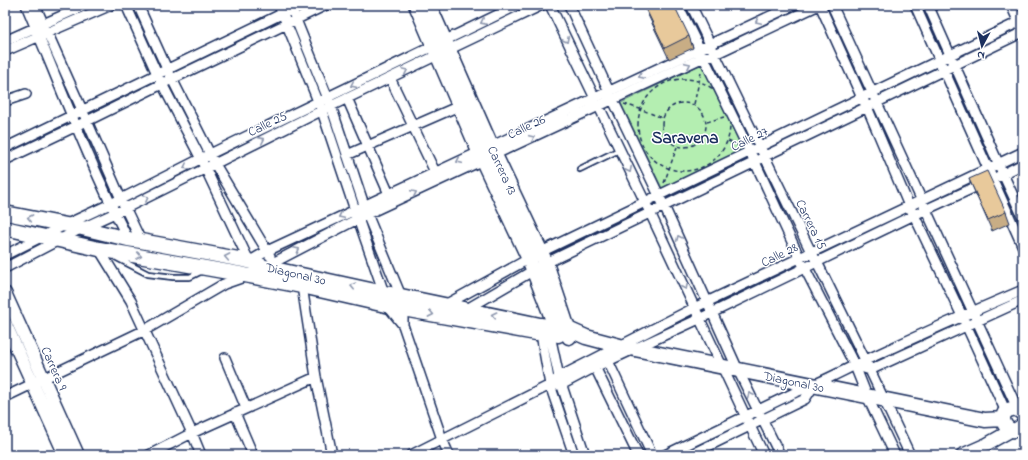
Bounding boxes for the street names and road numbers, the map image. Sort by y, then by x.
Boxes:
street label: Calle 25 [245,106,291,142]
street label: Calle 26 [505,110,549,144]
street label: Calle 27 [728,122,772,157]
street label: Carrera 13 [482,143,521,198]
street label: Carrera 15 [790,196,831,254]
street label: Calle 28 [758,238,801,272]
street label: Diagonal 30 [262,258,328,292]
street label: Carrera 9 [36,344,72,394]
street label: Diagonal 30 [761,367,826,399]

